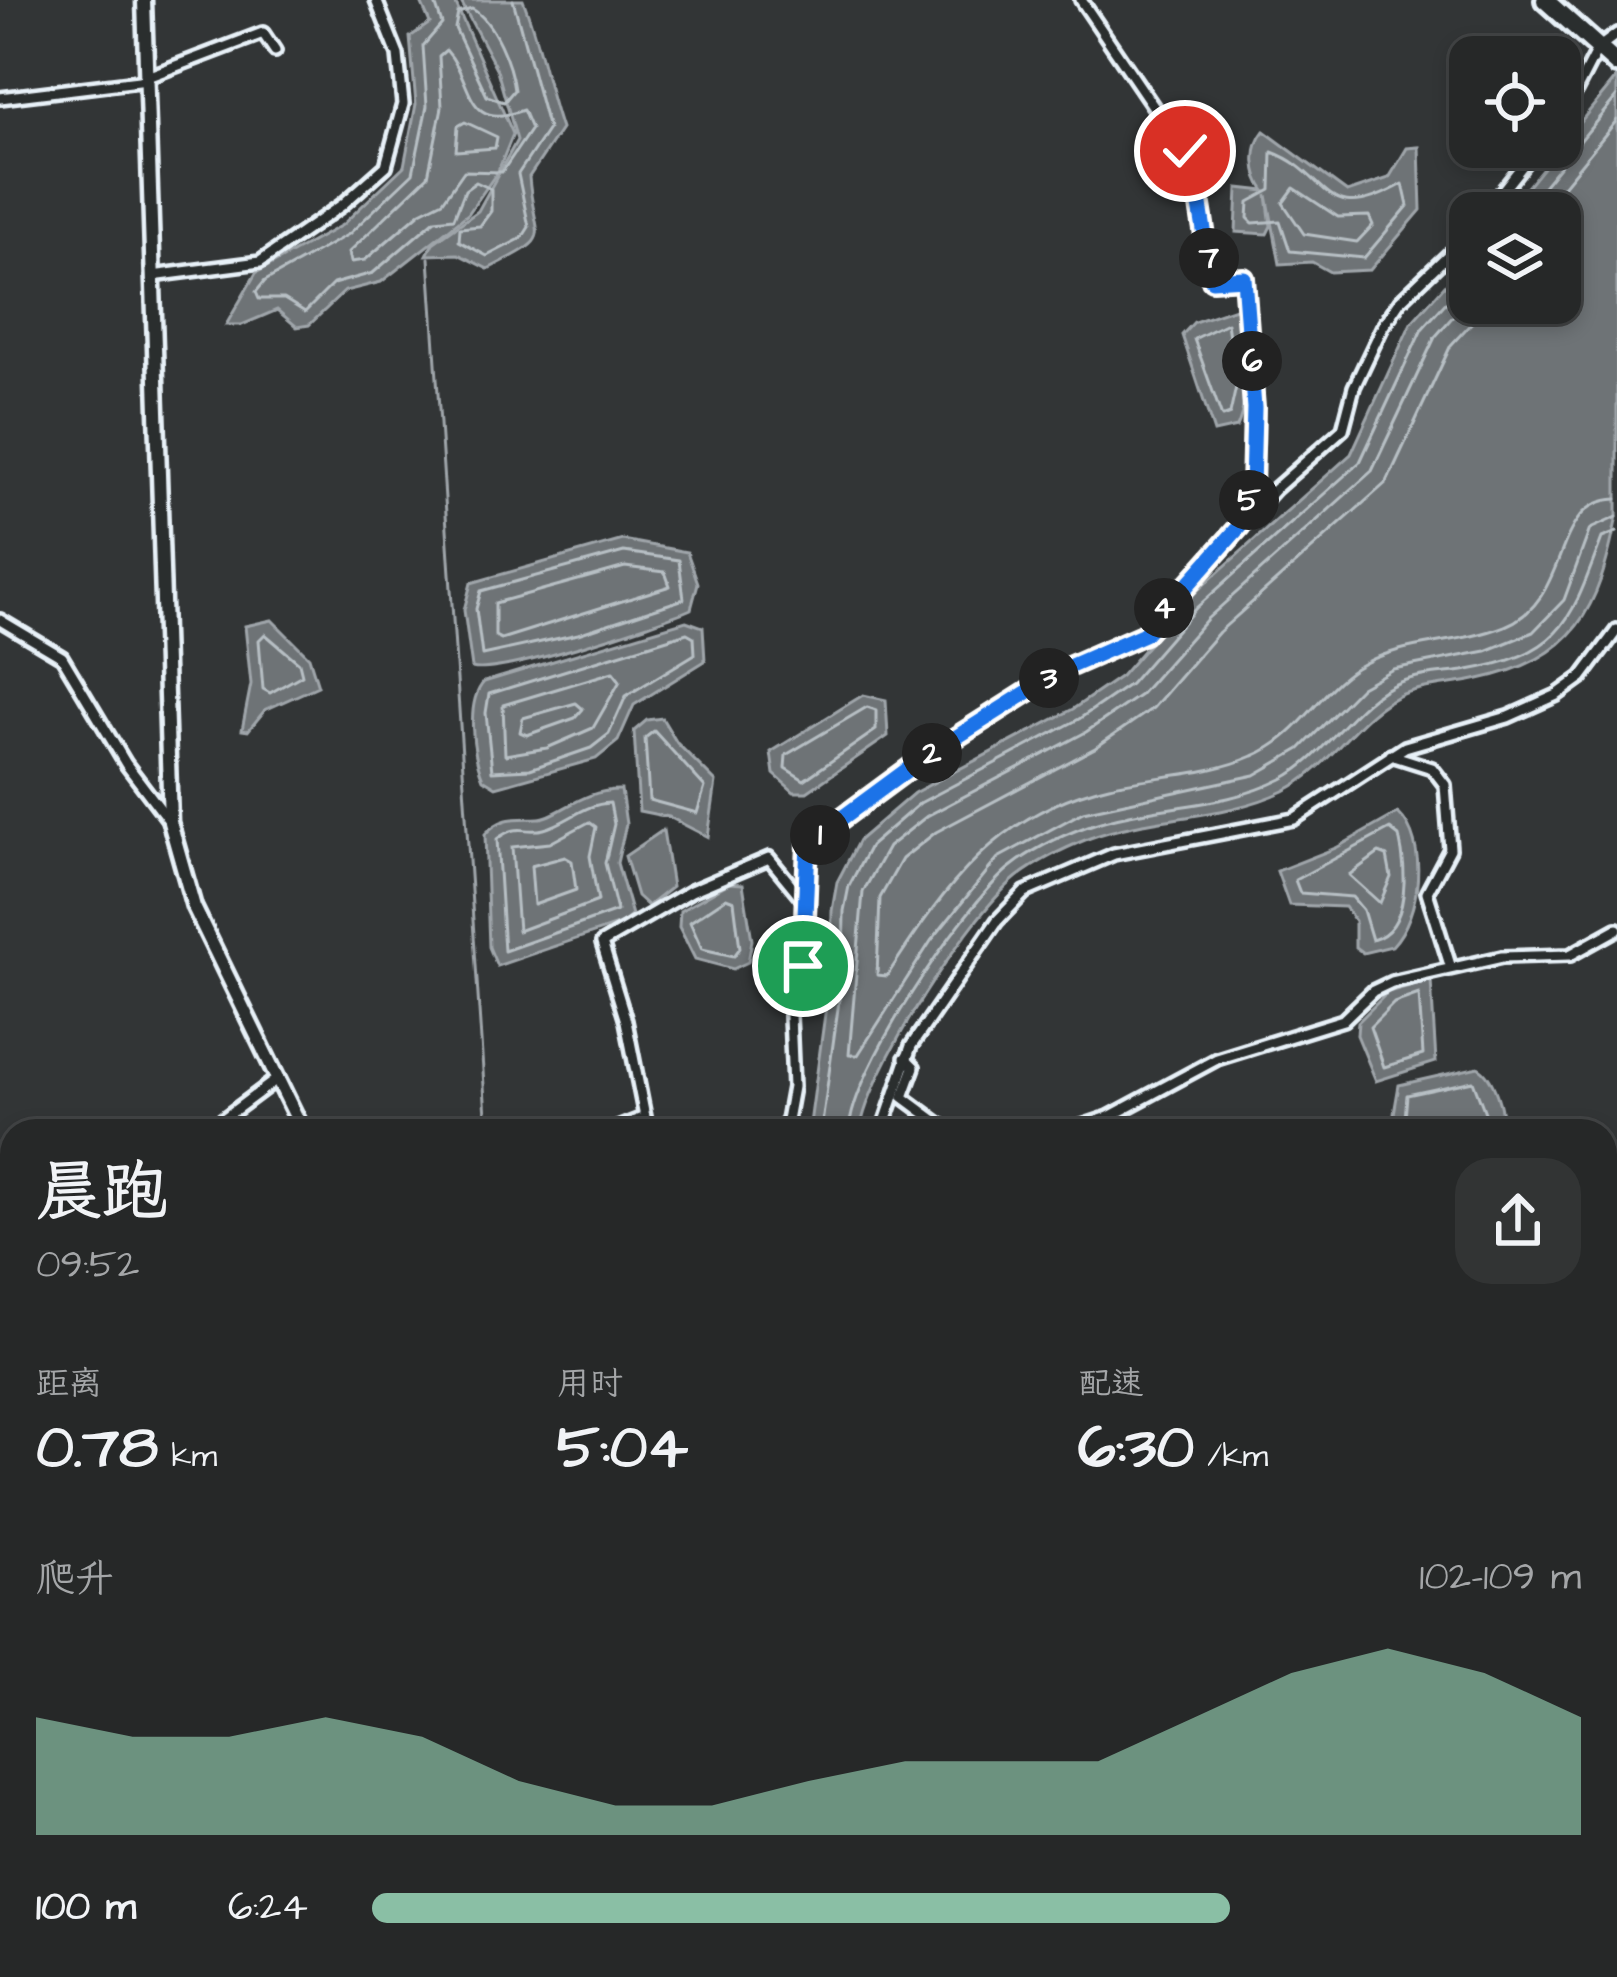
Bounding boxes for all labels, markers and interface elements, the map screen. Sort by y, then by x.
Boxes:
map controls [1449,36,1581,324]
button: locate [1449,36,1581,168]
pin [1134,100,1236,202]
icon: check [1152,118,1218,184]
button: layers [1449,192,1581,324]
pin: 7 [1179,228,1239,288]
text: 7 [1199,235,1219,281]
pin: 6 [1222,331,1282,391]
text: 6 [1242,338,1262,384]
pin: 5 [1219,470,1279,530]
text: 5 [1237,477,1261,523]
pin: 4 [1134,578,1194,638]
text: 4 [1153,585,1175,631]
pin: 3 [1019,648,1079,708]
text: 3 [1041,655,1057,701]
pin: 2 [902,723,962,783]
text: 2 [923,730,941,776]
pin: 1 [790,805,850,865]
text: 1 [818,812,822,858]
pin [752,915,854,1017]
icon: arrive [770,933,836,999]
text: 晨跑 [36,1148,168,1240]
button: share [1455,1158,1581,1284]
text: 09:52 [36,1239,139,1293]
text: 距离 [36,1361,102,1407]
text: 用时 [557,1361,623,1407]
text: 配速 [1078,1361,1144,1407]
text: 0.78 [36,1407,158,1490]
text: 5:04 [557,1407,688,1490]
text: 6:30 [1078,1407,1194,1490]
text: km [158,1433,217,1479]
text: /km [1194,1433,1268,1479]
text: 102–109 m [1419,1551,1581,1605]
text: 爬升 [36,1553,114,1607]
text: 100 m [36,1881,136,1935]
text: 6:24 [228,1881,308,1935]

